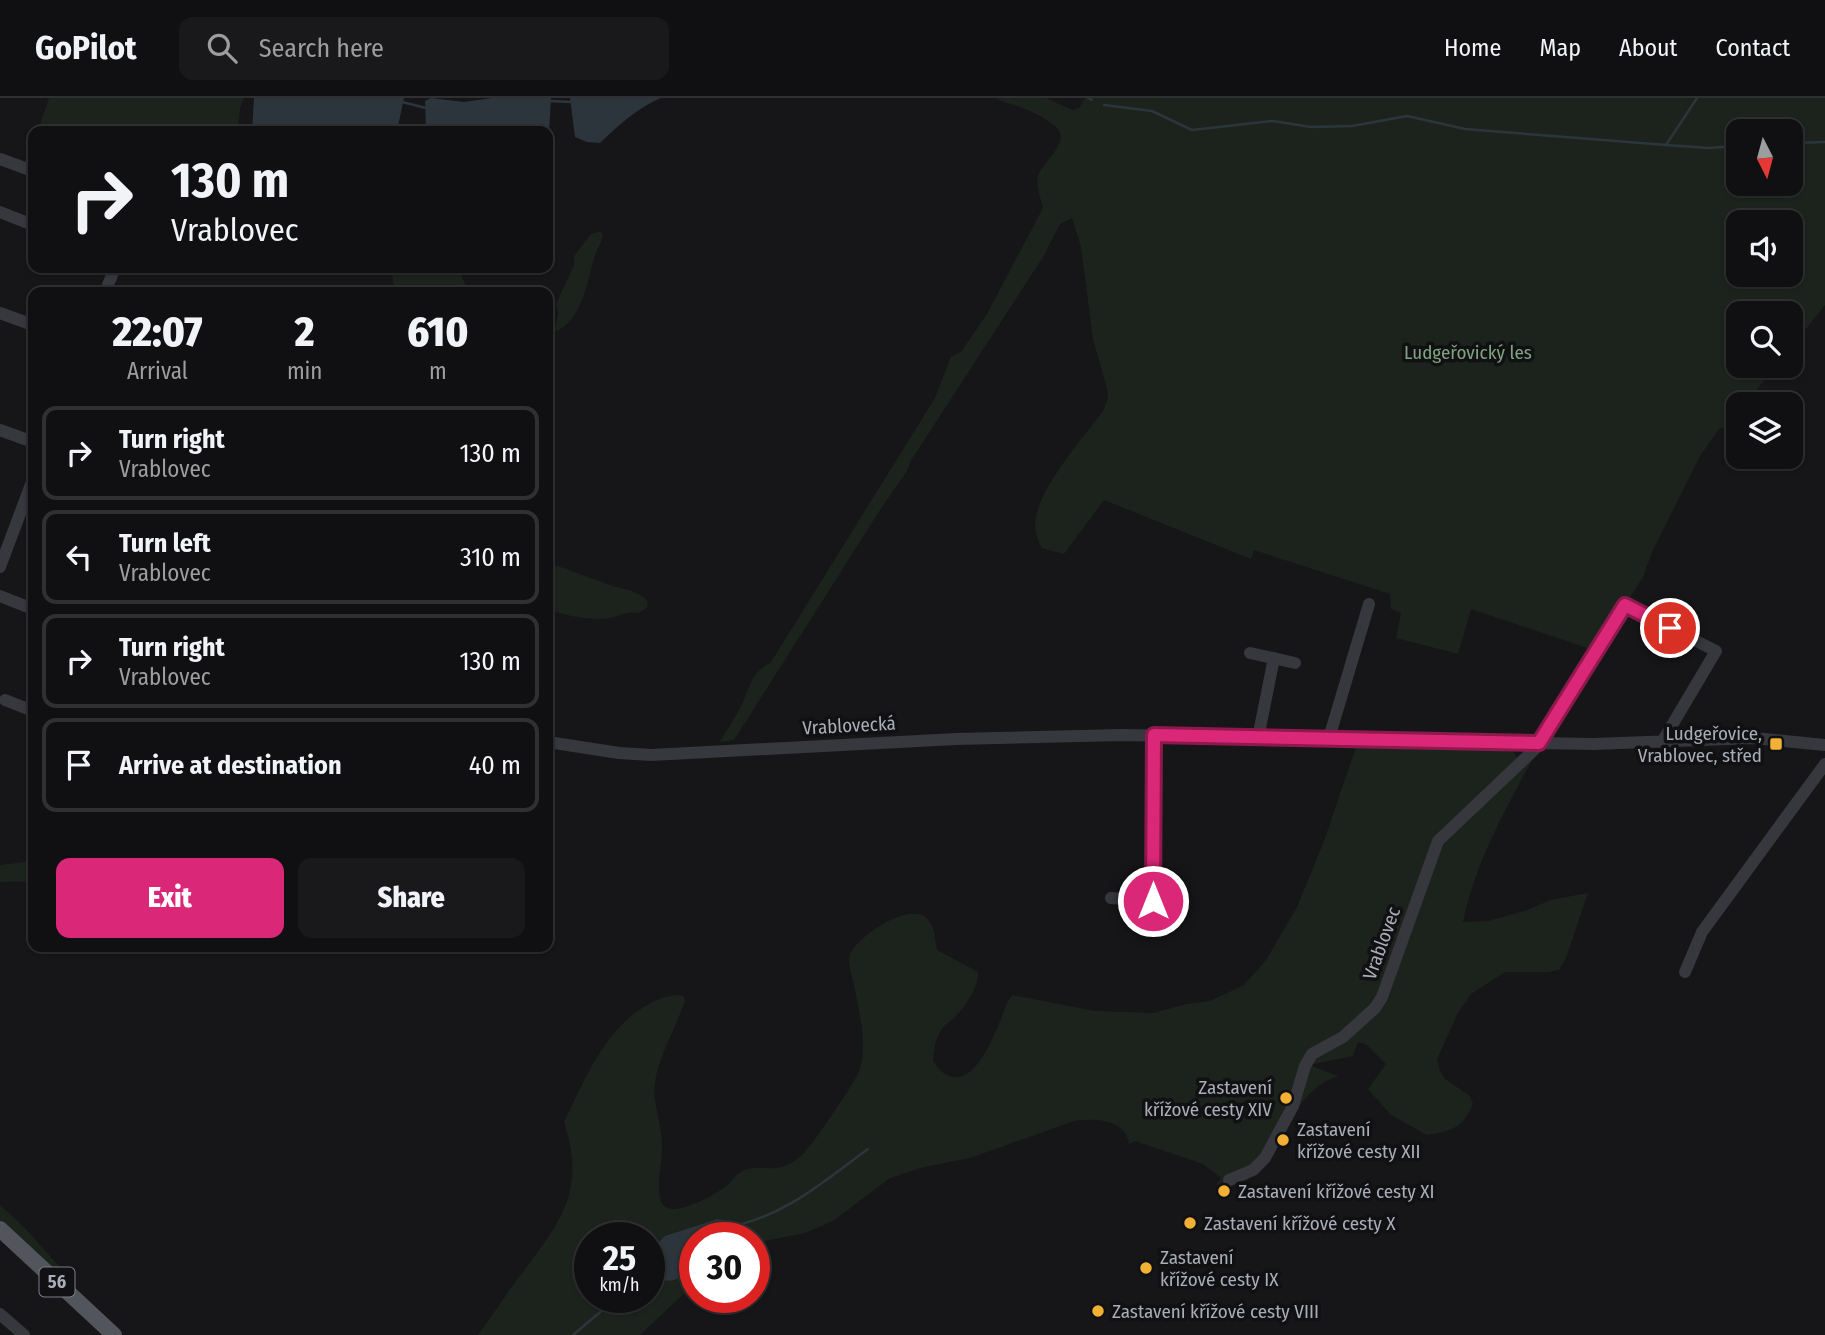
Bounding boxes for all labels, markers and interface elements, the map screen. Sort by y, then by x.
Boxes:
search box [179,17,669,80]
text: GoPilot [35,28,137,68]
icon: search [203,29,241,67]
text: Search here [259,33,384,64]
text: Home [1444,34,1501,62]
text: Map [1539,34,1581,62]
text: About [1619,34,1677,62]
text: Contact [1715,34,1790,62]
north arrow [1726,119,1802,196]
map controls [1726,119,1803,469]
text: 130 m [171,151,289,210]
icon: right [56,154,147,245]
button: sound [1726,210,1803,287]
text: Vrablovec [171,211,298,249]
button: search [1726,301,1803,378]
text: 22:07 [112,307,202,357]
text: 2 [295,307,315,357]
text: 610 [407,307,469,357]
park label: Ludgeřovický les [1404,341,1532,364]
text: Arrival [127,357,188,385]
text: min [287,357,322,385]
text: m [429,357,447,385]
button: layers [1726,392,1803,469]
text: Turn right [119,424,225,455]
icon: right [60,434,98,472]
text: 130 m [459,438,521,469]
text: Vrablovec [119,455,211,483]
text: Turn left [119,528,211,559]
icon: left [60,538,98,576]
text: 310 m [460,542,521,573]
text: Vrablovec [119,559,211,587]
pin [1640,598,1700,658]
icon: arrive [1651,609,1689,647]
text: Turn right [119,632,225,663]
icon: right [60,642,98,680]
text: 130 m [459,646,521,677]
text: Vrablovec [119,663,211,691]
street label: Vrablovecká [802,712,896,739]
place label: Ludgeřovice, Vrablovec, střed [1638,722,1762,767]
marker: Ludgeřovice, Vrablovec, střed [1768,736,1784,752]
icon: arrive [60,746,98,784]
text: Arrive at destination [119,750,342,781]
text: 40 m [469,750,521,781]
button: Exit [56,858,284,938]
button: Share [298,858,525,938]
position arrow [1116,864,1190,938]
street label: Vrablovec [1358,904,1405,983]
place label: Zastavení křížové cesty XIV [1144,1076,1272,1121]
marker: Zastavení křížové cesty XIV [1278,1090,1294,1106]
place label: Zastavení křížové cesty XII [1297,1118,1420,1163]
marker: Zastavení křížové cesty XII [1275,1132,1291,1148]
place label: Zastavení křížové cesty XI [1238,1180,1435,1203]
marker: Zastavení křížové cesty XI [1216,1183,1232,1199]
place label: Zastavení křížové cesty X [1204,1212,1396,1235]
marker: Zastavení křížové cesty X [1182,1215,1198,1231]
speed limit sign: 30 [679,1222,770,1313]
text: 25 [603,1237,636,1279]
place label: Zastavení křížové cesty IX [1160,1246,1279,1291]
marker: Zastavení křížové cesty IX [1138,1260,1154,1276]
road number: 56 [40,1268,74,1296]
text: km/h [599,1274,640,1296]
place label: Zastavení křížové cesty VIII [1112,1300,1319,1323]
marker: Zastavení křížové cesty VIII [1090,1303,1106,1319]

